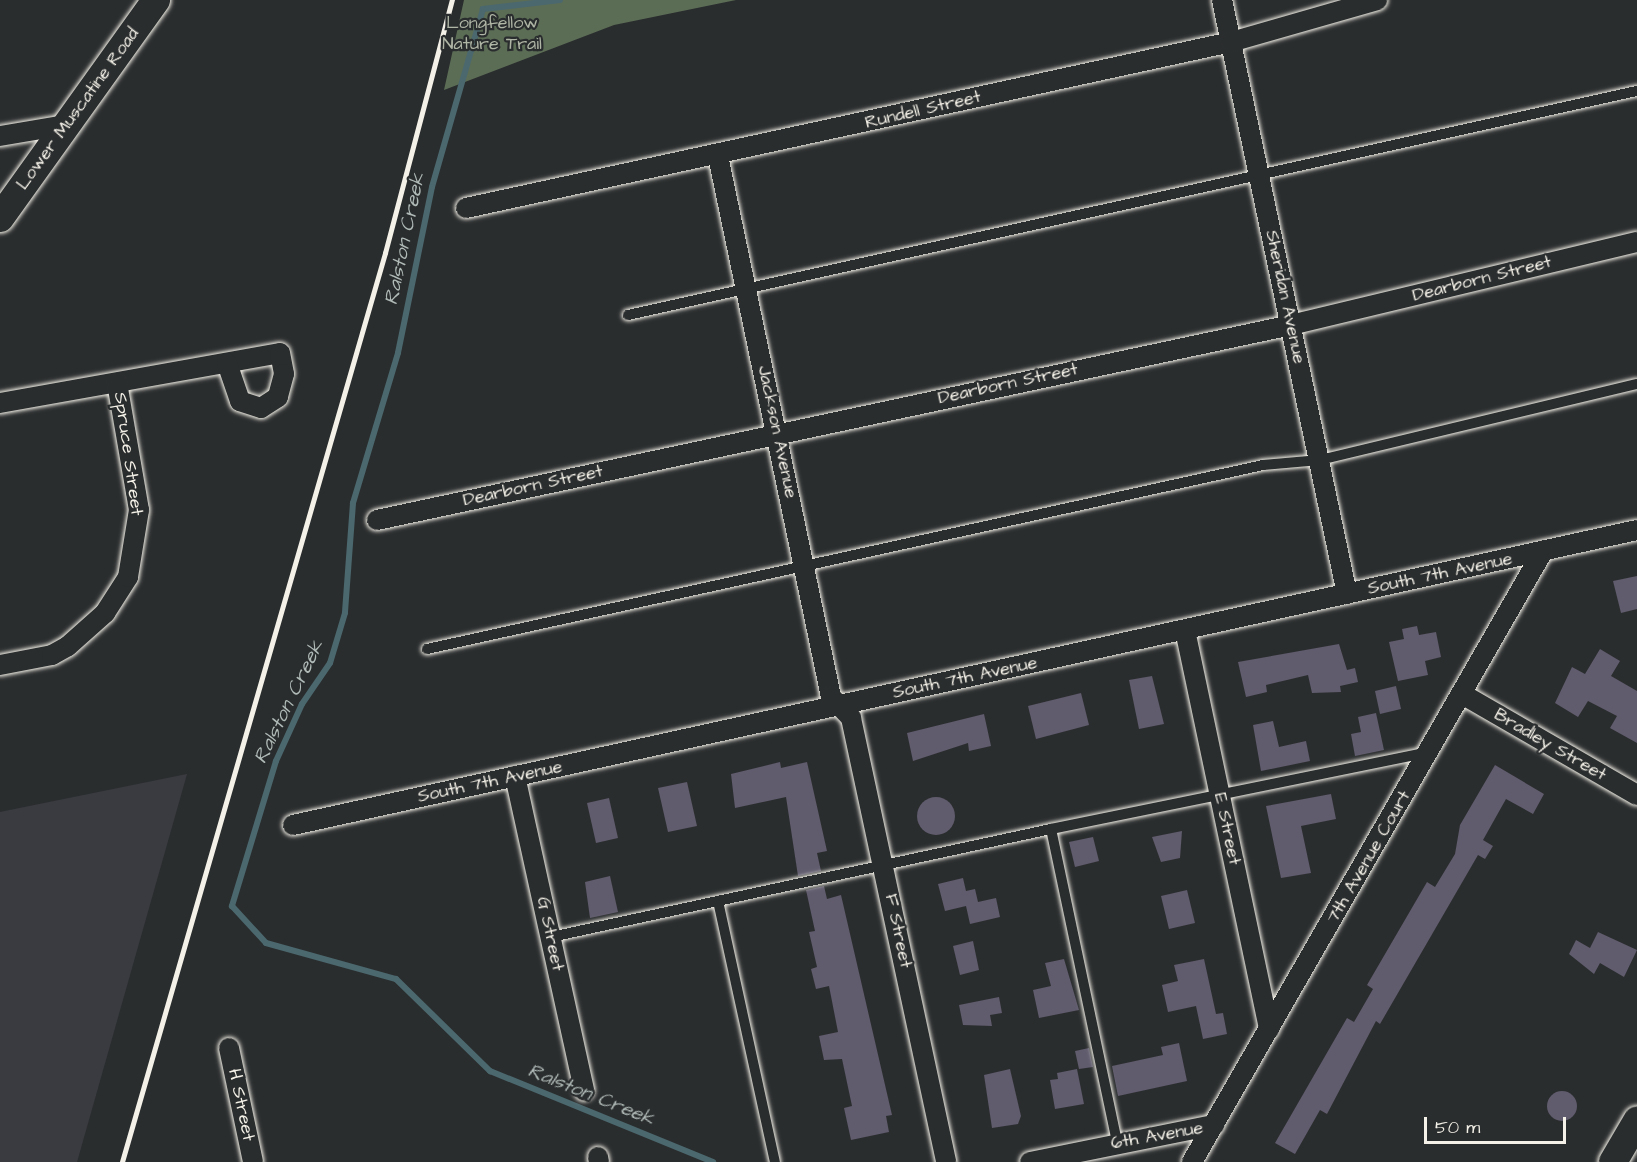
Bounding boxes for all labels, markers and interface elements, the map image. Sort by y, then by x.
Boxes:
park label: Longfellow Nature Trail [442,13,542,56]
street label: Lower Muscatine Road [12,24,144,194]
street label: Rundell Street [863,86,983,134]
water label: Ralston Creek [379,171,431,307]
street label: Sheridan Avenue [1260,228,1310,366]
street label: Dearborn Street [1410,251,1554,307]
street label: Dearborn Street [936,359,1080,409]
street label: Jackson Avenue [752,364,802,500]
street label: Spruce Street [109,391,147,517]
street label: Dearborn Street [461,461,605,511]
street label: South 7th Avenue [1366,548,1514,600]
water label: Ralston Creek [249,636,329,768]
street label: South 7th Avenue [891,652,1039,704]
street label: Bradley Street [1490,704,1610,786]
street label: South 7th Avenue [416,756,564,808]
street label: 7th Avenue Court [1322,787,1416,927]
street label: E Street [1209,791,1245,867]
street label: F Street [880,892,916,970]
street label: G Street [532,895,568,973]
water label: Ralston Creek [524,1059,658,1131]
street label: H Street [223,1067,259,1143]
scale bar [1427,1105,1570,1143]
text: 50 m [1435,1115,1480,1140]
street label: 6th Avenue [1109,1117,1205,1155]

